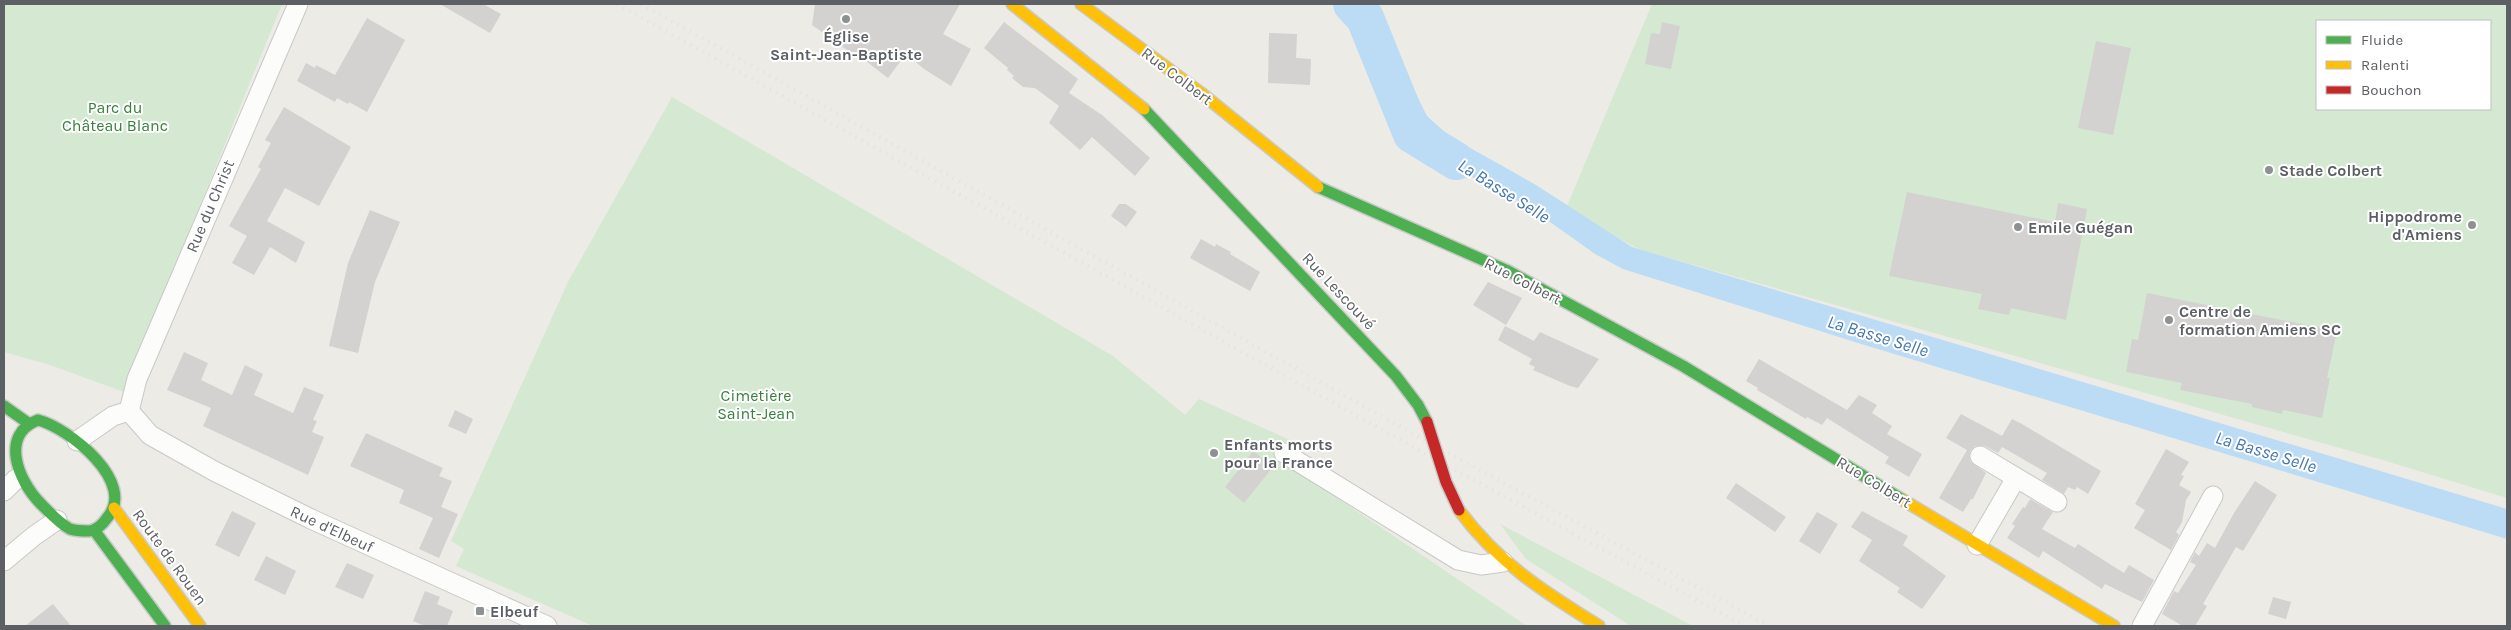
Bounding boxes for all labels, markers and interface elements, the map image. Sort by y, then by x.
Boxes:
marker: Église Saint-Jean-Baptiste [840,13,852,25]
legend [2316,20,2491,110]
place label: Église Saint-Jean-Baptiste [770,27,922,64]
text: Fluide [2361,31,2403,49]
street label: Rue Colbert [1138,43,1216,109]
text: Ralenti [2361,56,2410,74]
text: Bouchon [2361,81,2422,99]
park label: Parc du Château Blanc [62,98,168,135]
water label: La Basse Selle [1454,154,1554,228]
street label: Rue du Christ [182,157,238,255]
place label: Stade Colbert [2279,161,2382,180]
marker: Stade Colbert [2263,164,2275,176]
place label: Hippodrome d'Amiens [2368,207,2462,244]
place label: Emile Guégan [2028,218,2133,237]
marker: Hippodrome d'Amiens [2466,219,2478,231]
marker: Emile Guégan [2012,221,2024,233]
street label: Rue Lescouvé [1298,248,1380,334]
street label: Rue Colbert [1481,253,1565,309]
place label: Centre de formation Amiens SC [2179,302,2341,339]
water label: La Basse Selle [1825,310,1931,362]
marker: Centre de formation Amiens SC [2163,314,2175,326]
park label: Cimetière Saint-Jean [717,386,795,423]
water label: La Basse Selle [2213,426,2319,478]
place label: Enfants morts pour la France [1224,435,1333,472]
marker: Enfants morts pour la France [1208,447,1220,459]
street label: Rue Colbert [1833,452,1915,512]
street label: Rue d'Elbeuf [287,501,377,557]
street label: Route de Rouen [129,505,211,609]
place label: Elbeuf [490,602,539,621]
marker: Elbeuf [474,605,486,617]

